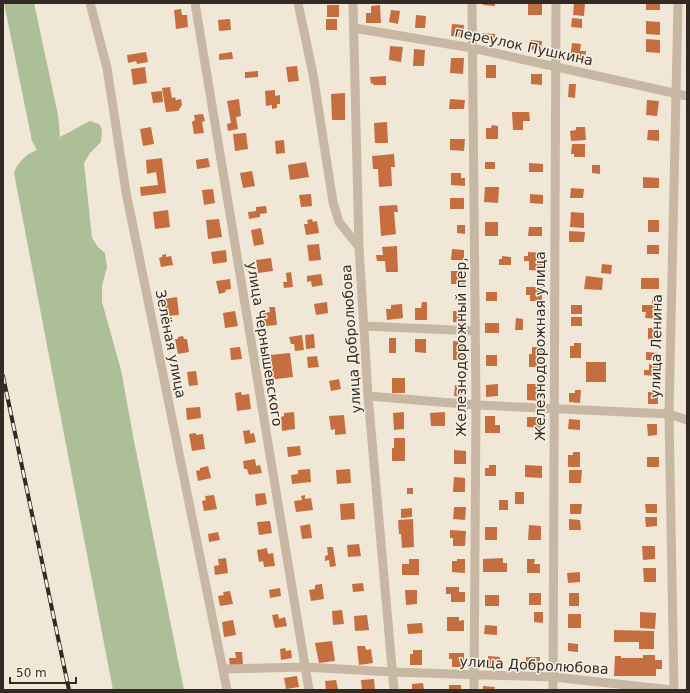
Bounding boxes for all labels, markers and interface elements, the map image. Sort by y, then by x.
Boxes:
street label: переулок Пушкина [453,24,595,68]
street label: Железнодорожная улица [532,251,548,441]
street label: Железнодорожный пер, [453,257,469,437]
street label: улица Чернышевского [244,261,286,427]
street label: улица Добролюбова [338,264,364,414]
street label: Зелёная улица [153,288,189,400]
street label: улица Ленина [647,294,665,398]
street label: улица Добролюбова [459,653,609,677]
scale bar [10,659,76,685]
text: 50 m [16,666,47,680]

